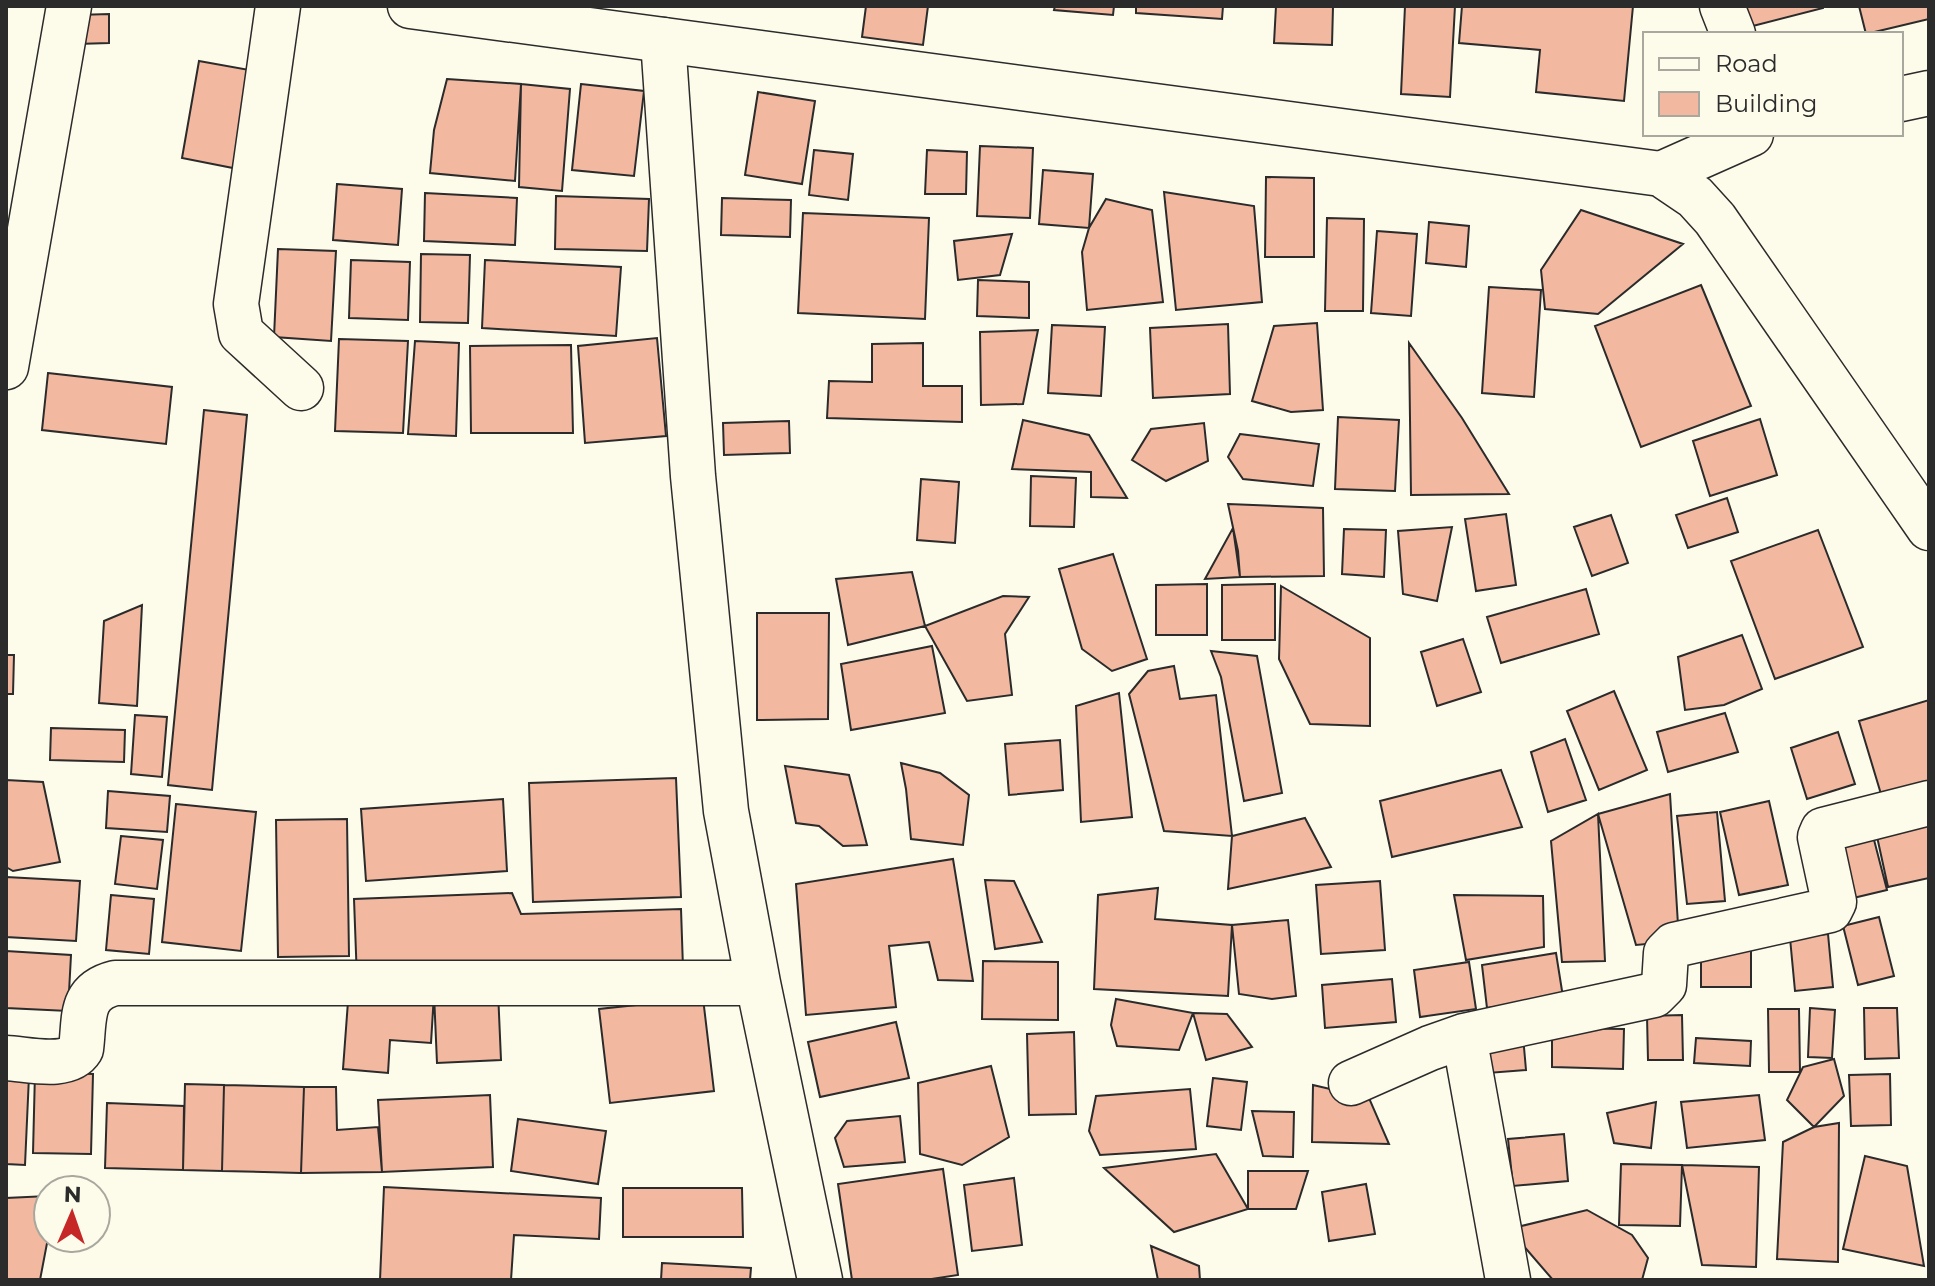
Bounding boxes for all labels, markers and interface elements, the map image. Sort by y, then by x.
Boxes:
legend [1643,32,1903,136]
text: Road [1715,49,1778,78]
text: Building [1715,89,1818,118]
north arrow [32,1174,112,1254]
text: N [63,1181,82,1208]

